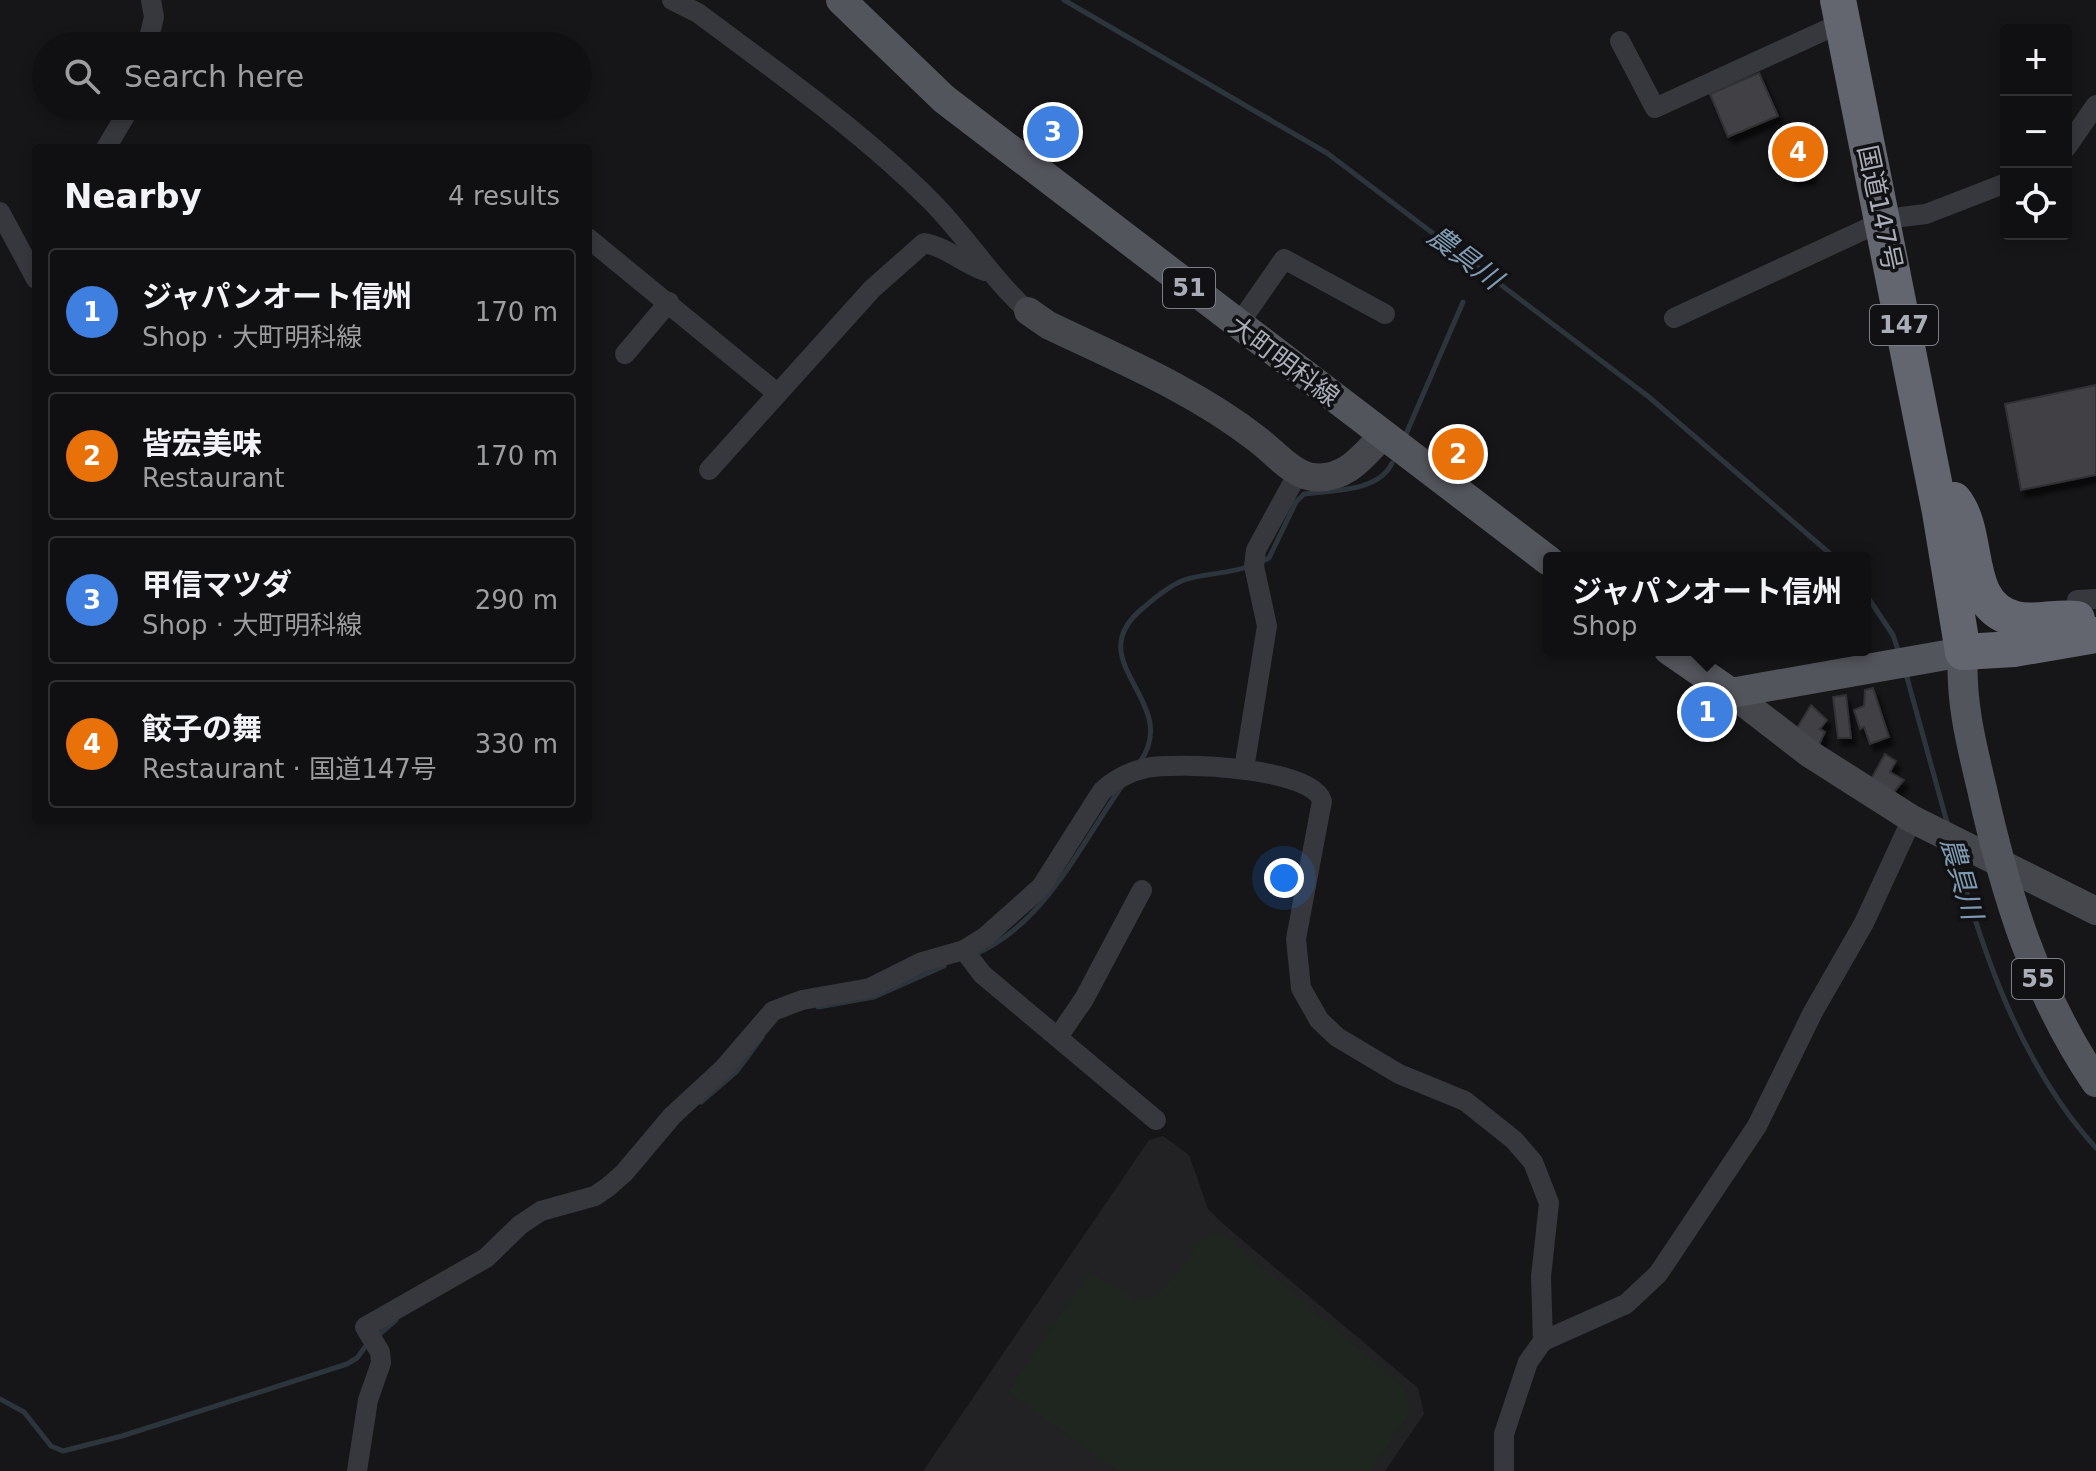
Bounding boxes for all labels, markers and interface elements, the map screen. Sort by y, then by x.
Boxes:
map controls [2000,24,2072,240]
button: + [2000,24,2072,96]
search box [32,32,592,120]
icon: search [60,54,104,98]
text: Search here [124,59,304,94]
button: − [2000,96,2072,168]
pin: 3 [1027,102,1079,162]
pin: 4 [1772,122,1824,182]
street label: 国道147号 [1852,142,1908,274]
button: locate [2000,168,2072,240]
text: Nearby [64,176,202,216]
text: 4 results [448,181,560,211]
water label: 農具川 [1421,219,1511,298]
road number: 51 [1163,268,1215,308]
text: ジャパンオート信州 [142,279,412,314]
text: 1 [83,297,101,327]
text: 170 m [475,297,558,327]
road number: 147 [1870,305,1938,345]
street label: 大町明科線 [1223,310,1345,412]
text: Shop · 大町明科線 [142,322,362,352]
pin: 2 [1432,424,1484,484]
text: 皆宏美味 [142,426,262,461]
text: 2 [83,441,101,471]
text: 170 m [475,441,558,471]
text: Restaurant [142,463,284,493]
popup [1543,552,1871,656]
text: 甲信マツダ [142,567,292,602]
text: ジャパンオート信州 [1572,574,1842,609]
text: 3 [83,585,101,615]
text: 290 m [475,585,558,615]
text: Shop · 大町明科線 [142,610,362,640]
text: Shop [1572,611,1637,641]
pin: 1 [1681,682,1733,742]
text: 餃子の舞 [142,711,262,746]
text: 4 [83,729,101,759]
text: 330 m [475,729,558,759]
text: Restaurant · 国道147号 [142,754,437,784]
water label: 農具川 [1934,833,1990,926]
your location [1264,858,1304,898]
road number: 55 [2012,959,2064,999]

